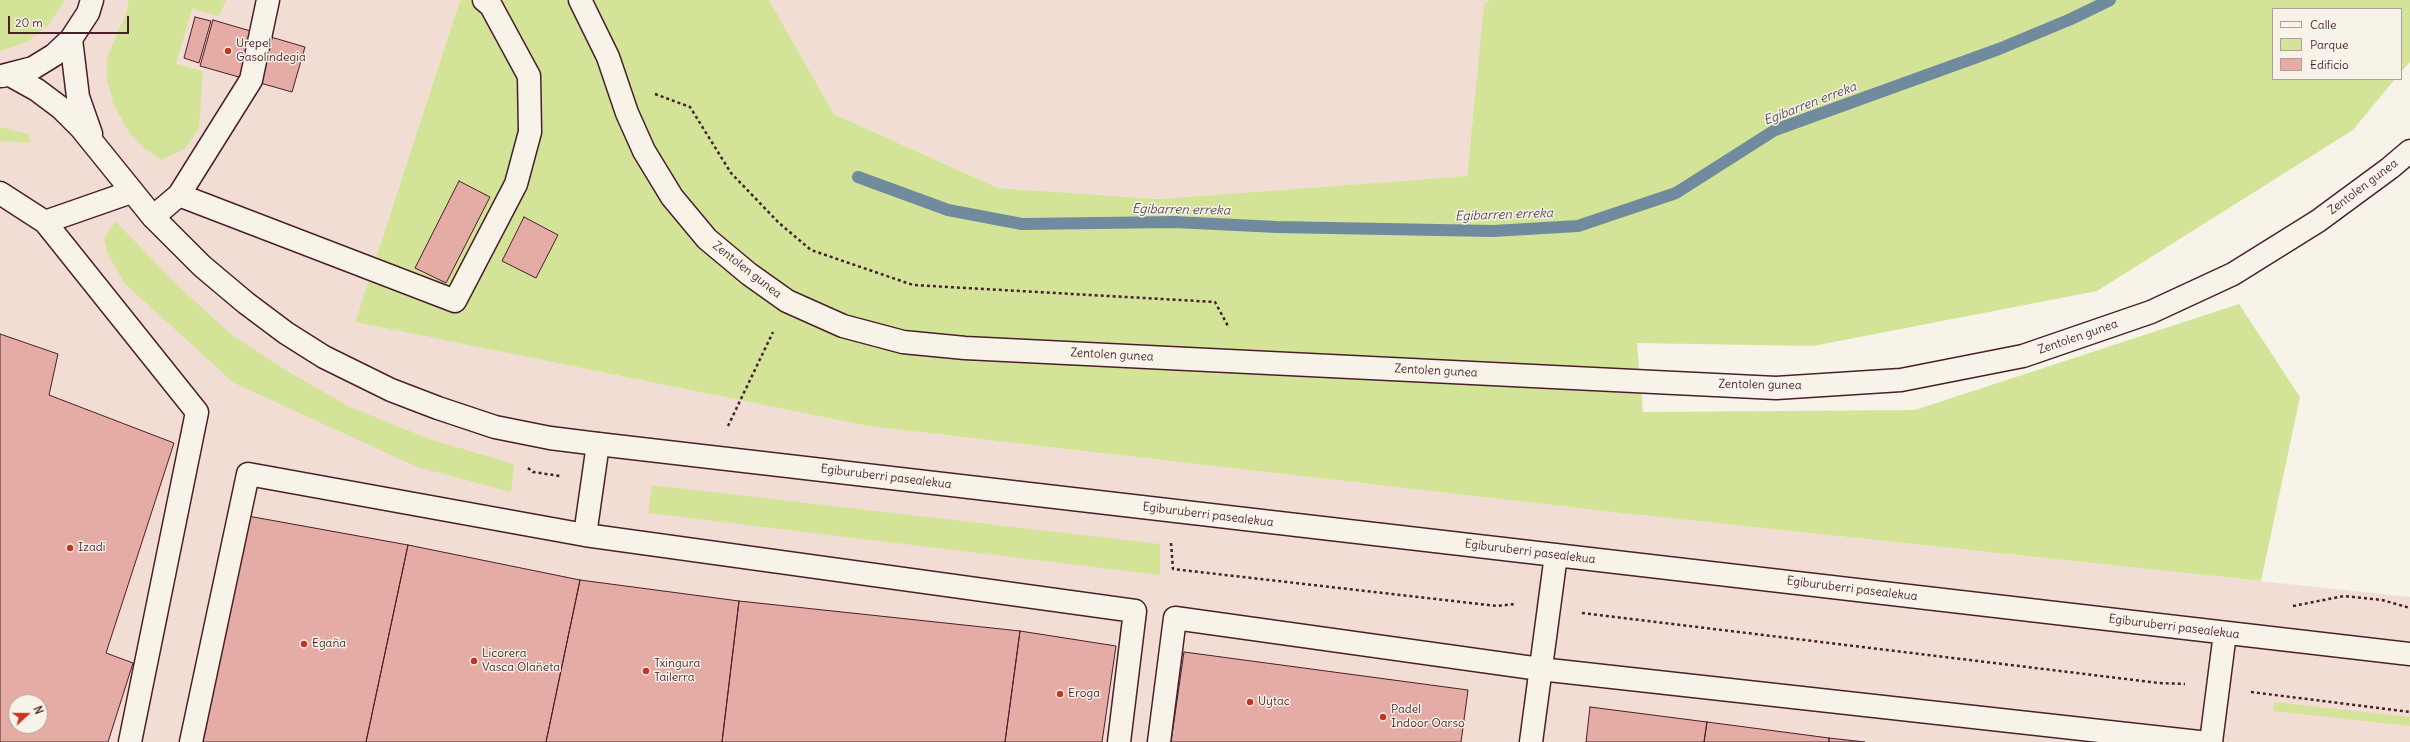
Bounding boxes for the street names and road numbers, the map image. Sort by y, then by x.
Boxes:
street label: Zentolen gunea [2325,156,2401,218]
street label: Zentolen gunea [710,239,784,301]
street label: Zentolen gunea [2036,317,2120,357]
street label: Zentolen gunea [1070,346,1154,364]
street label: Zentolen gunea [1394,362,1478,380]
street label: Zentolen gunea [1718,377,1802,393]
street label: Egiburuberri pasealekua [820,462,952,492]
street label: Egiburuberri pasealekua [1142,500,1274,530]
street label: Egiburuberri pasealekua [1464,537,1596,567]
street label: Egiburuberri pasealekua [1786,574,1918,604]
street label: Egiburuberri pasealekua [2108,612,2240,642]

